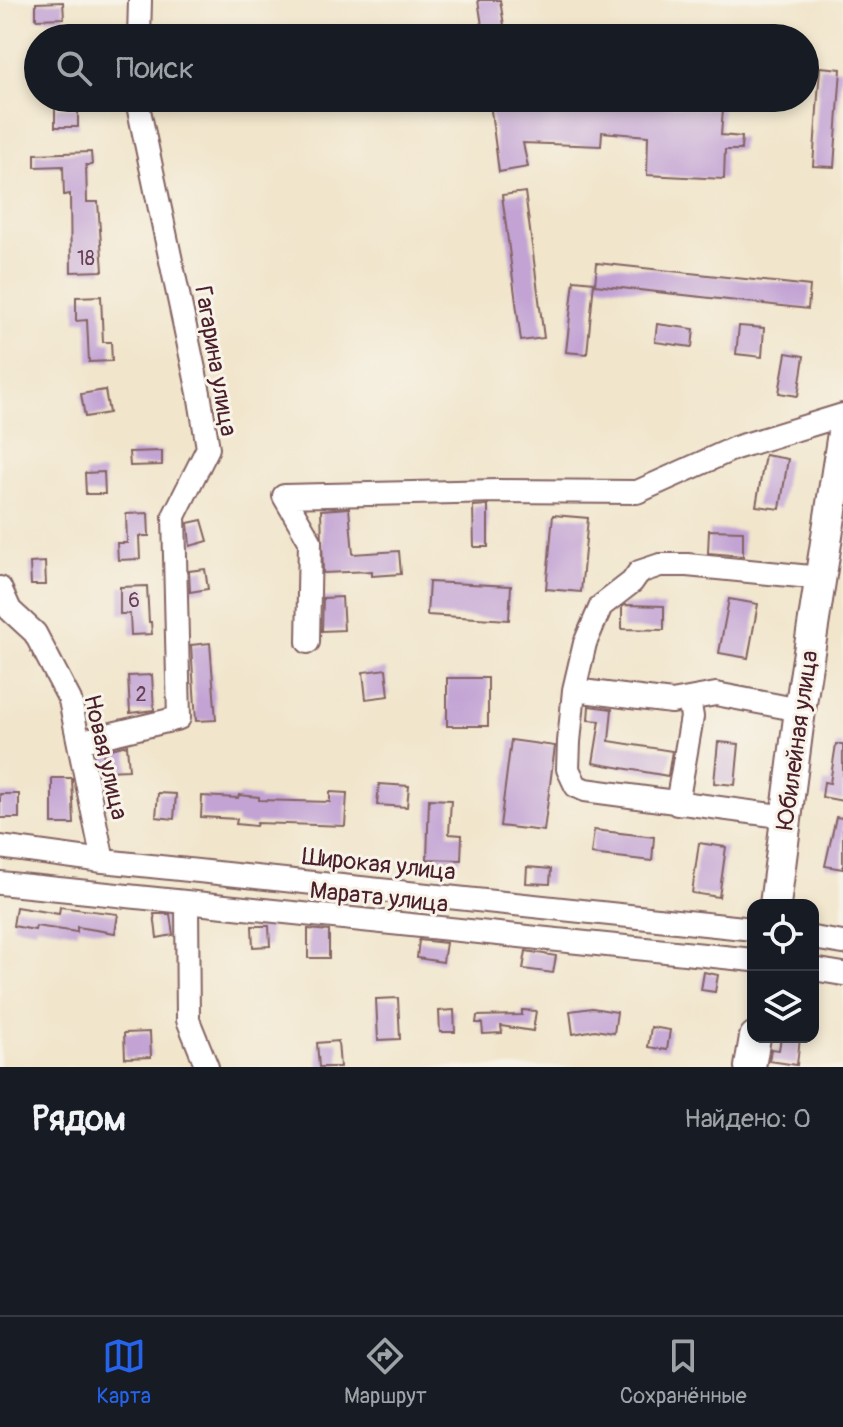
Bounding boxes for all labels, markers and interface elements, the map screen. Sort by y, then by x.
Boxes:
search box [24,24,819,112]
icon: search [52,46,96,90]
text: Поиск [116,50,194,87]
house number: 18 [77,246,95,271]
street label: Гагарина улица [188,284,243,439]
house number: 6 [128,588,140,613]
street label: Юбилейная улица [771,649,824,831]
house number: 2 [135,682,147,707]
street label: Новая улица [77,692,134,822]
street label: Широкая улица [301,842,457,887]
street label: Марата улица [308,876,450,919]
map controls [747,899,819,1043]
button: locate [747,899,819,971]
button: layers [747,971,819,1043]
text: Рядом [32,1098,126,1141]
text: Найдено: 0 [684,1103,811,1135]
tab: Карта [96,1334,151,1410]
tab: Маршрут [344,1334,427,1410]
tab: Сохранённые [620,1334,747,1410]

